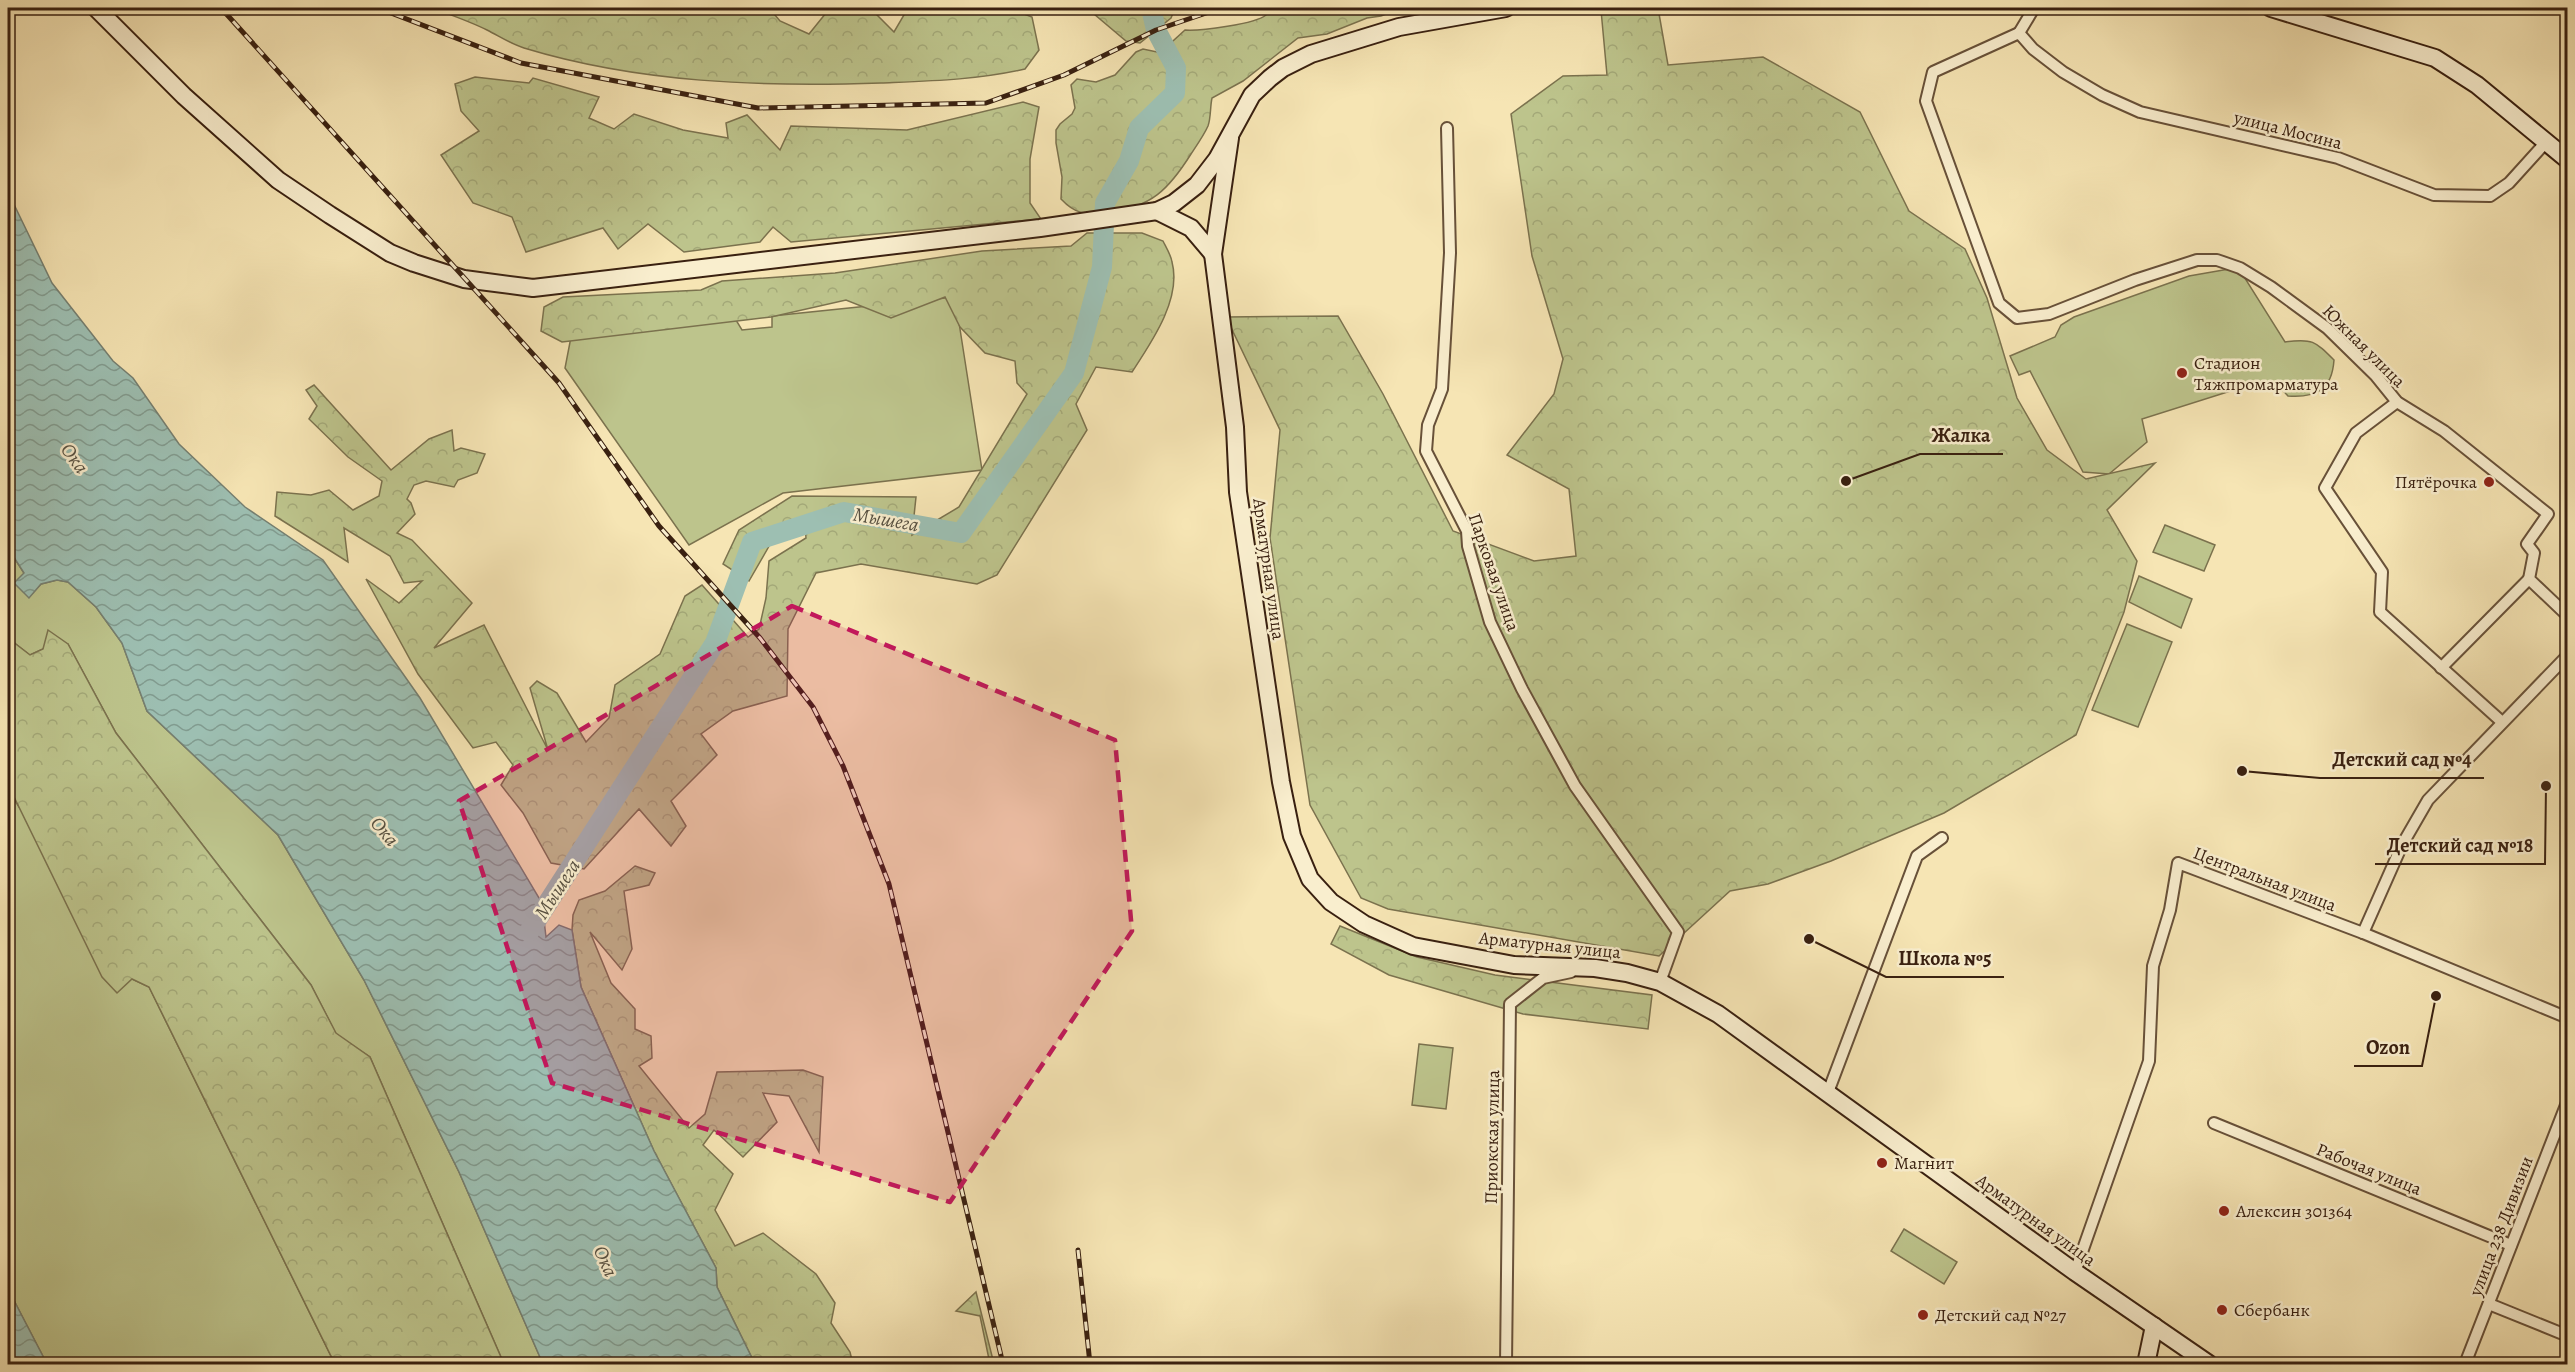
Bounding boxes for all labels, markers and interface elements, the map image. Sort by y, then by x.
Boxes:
street label: улица Мосина [2230,105,2345,155]
street label: Южная улица [2317,299,2411,393]
place label: Стадион Тяжпромарматура [2194,351,2339,396]
marker: Стадион Тяжпромарматура [2175,366,2189,380]
callout: Жалка [1920,416,2003,454]
text: Жалка [1932,422,1991,449]
water label: Ока [54,438,95,479]
place label: Пятёрочка [2395,470,2478,494]
marker: Пятёрочка [2482,475,2496,489]
street label: Арматурная улица [1247,496,1291,642]
water label: Мышега [851,500,921,539]
street label: Парковая улица [1463,510,1526,635]
callout: Детский сад №4 [2320,740,2484,778]
text: Детский сад №4 [2332,746,2472,773]
water label: Ока [364,811,405,852]
callout: Детский сад №18 [2375,826,2545,864]
text: Детский сад №18 [2387,832,2533,859]
street label: Центральная улица [2190,841,2340,918]
water label: Мышега [528,854,587,924]
street label: Арматурная улица [1477,926,1623,964]
callout: Школа №5 [1886,939,2004,977]
text: Школа №5 [1898,945,1992,972]
callout: Ozon [2354,1028,2422,1066]
text: Ozon [2366,1034,2410,1061]
street label: Приокская улица [1479,1069,1505,1204]
street label: Рабочая улица [2313,1137,2426,1201]
place label: Магнит [1894,1151,1954,1175]
street label: улица 238 Дивизии [2463,1153,2539,1300]
marker: Магнит [1875,1156,1889,1170]
street label: Арматурная улица [1970,1168,2101,1272]
place label: Алексин 301364 [2235,1199,2352,1223]
marker: Алексин 301364 [2217,1204,2231,1218]
water label: Ока [587,1241,624,1281]
place label: Сбербанк [2234,1298,2310,1322]
place label: Детский сад №27 [1935,1303,2066,1327]
marker: Сбербанк [2215,1303,2229,1317]
marker: Детский сад №27 [1916,1308,1930,1322]

